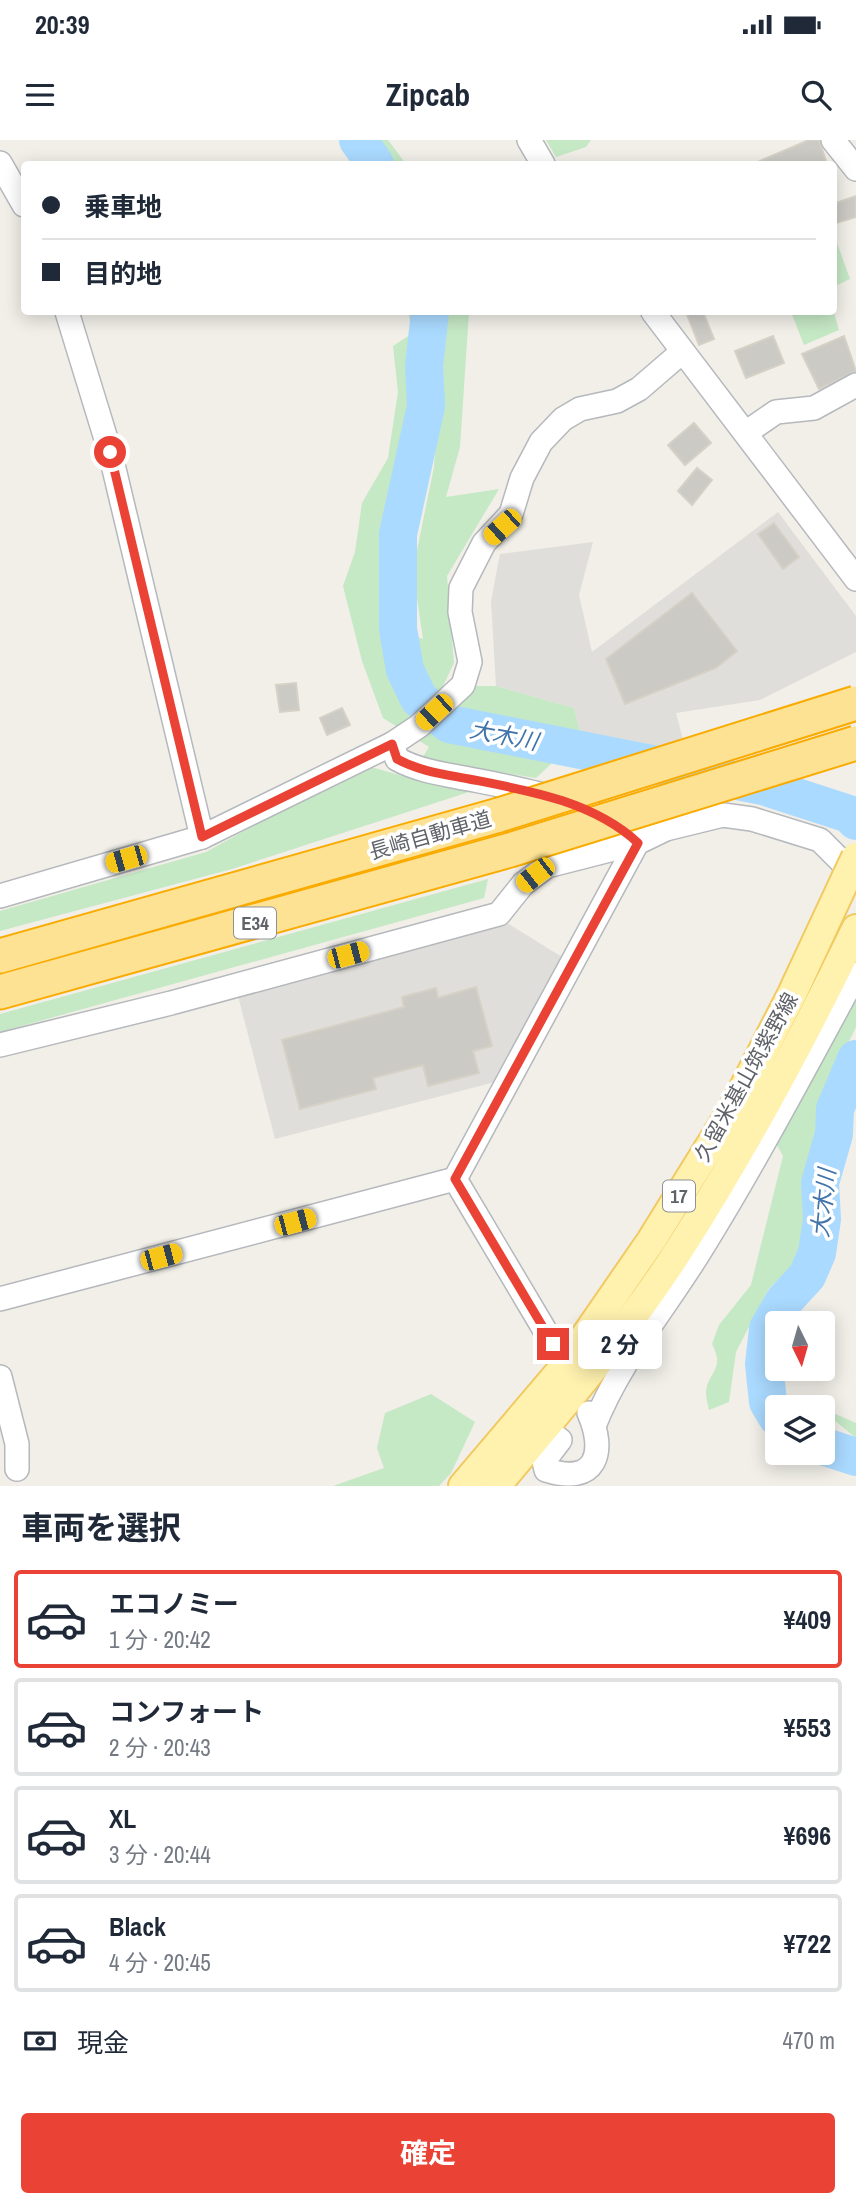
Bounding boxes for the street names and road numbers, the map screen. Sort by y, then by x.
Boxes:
street label: 長崎自動車道 [365,804,495,866]
road number: E34 [234,908,276,938]
street label: 久留米基山筑紫野線 [688,987,804,1167]
road number: 17 [663,1180,695,1212]

